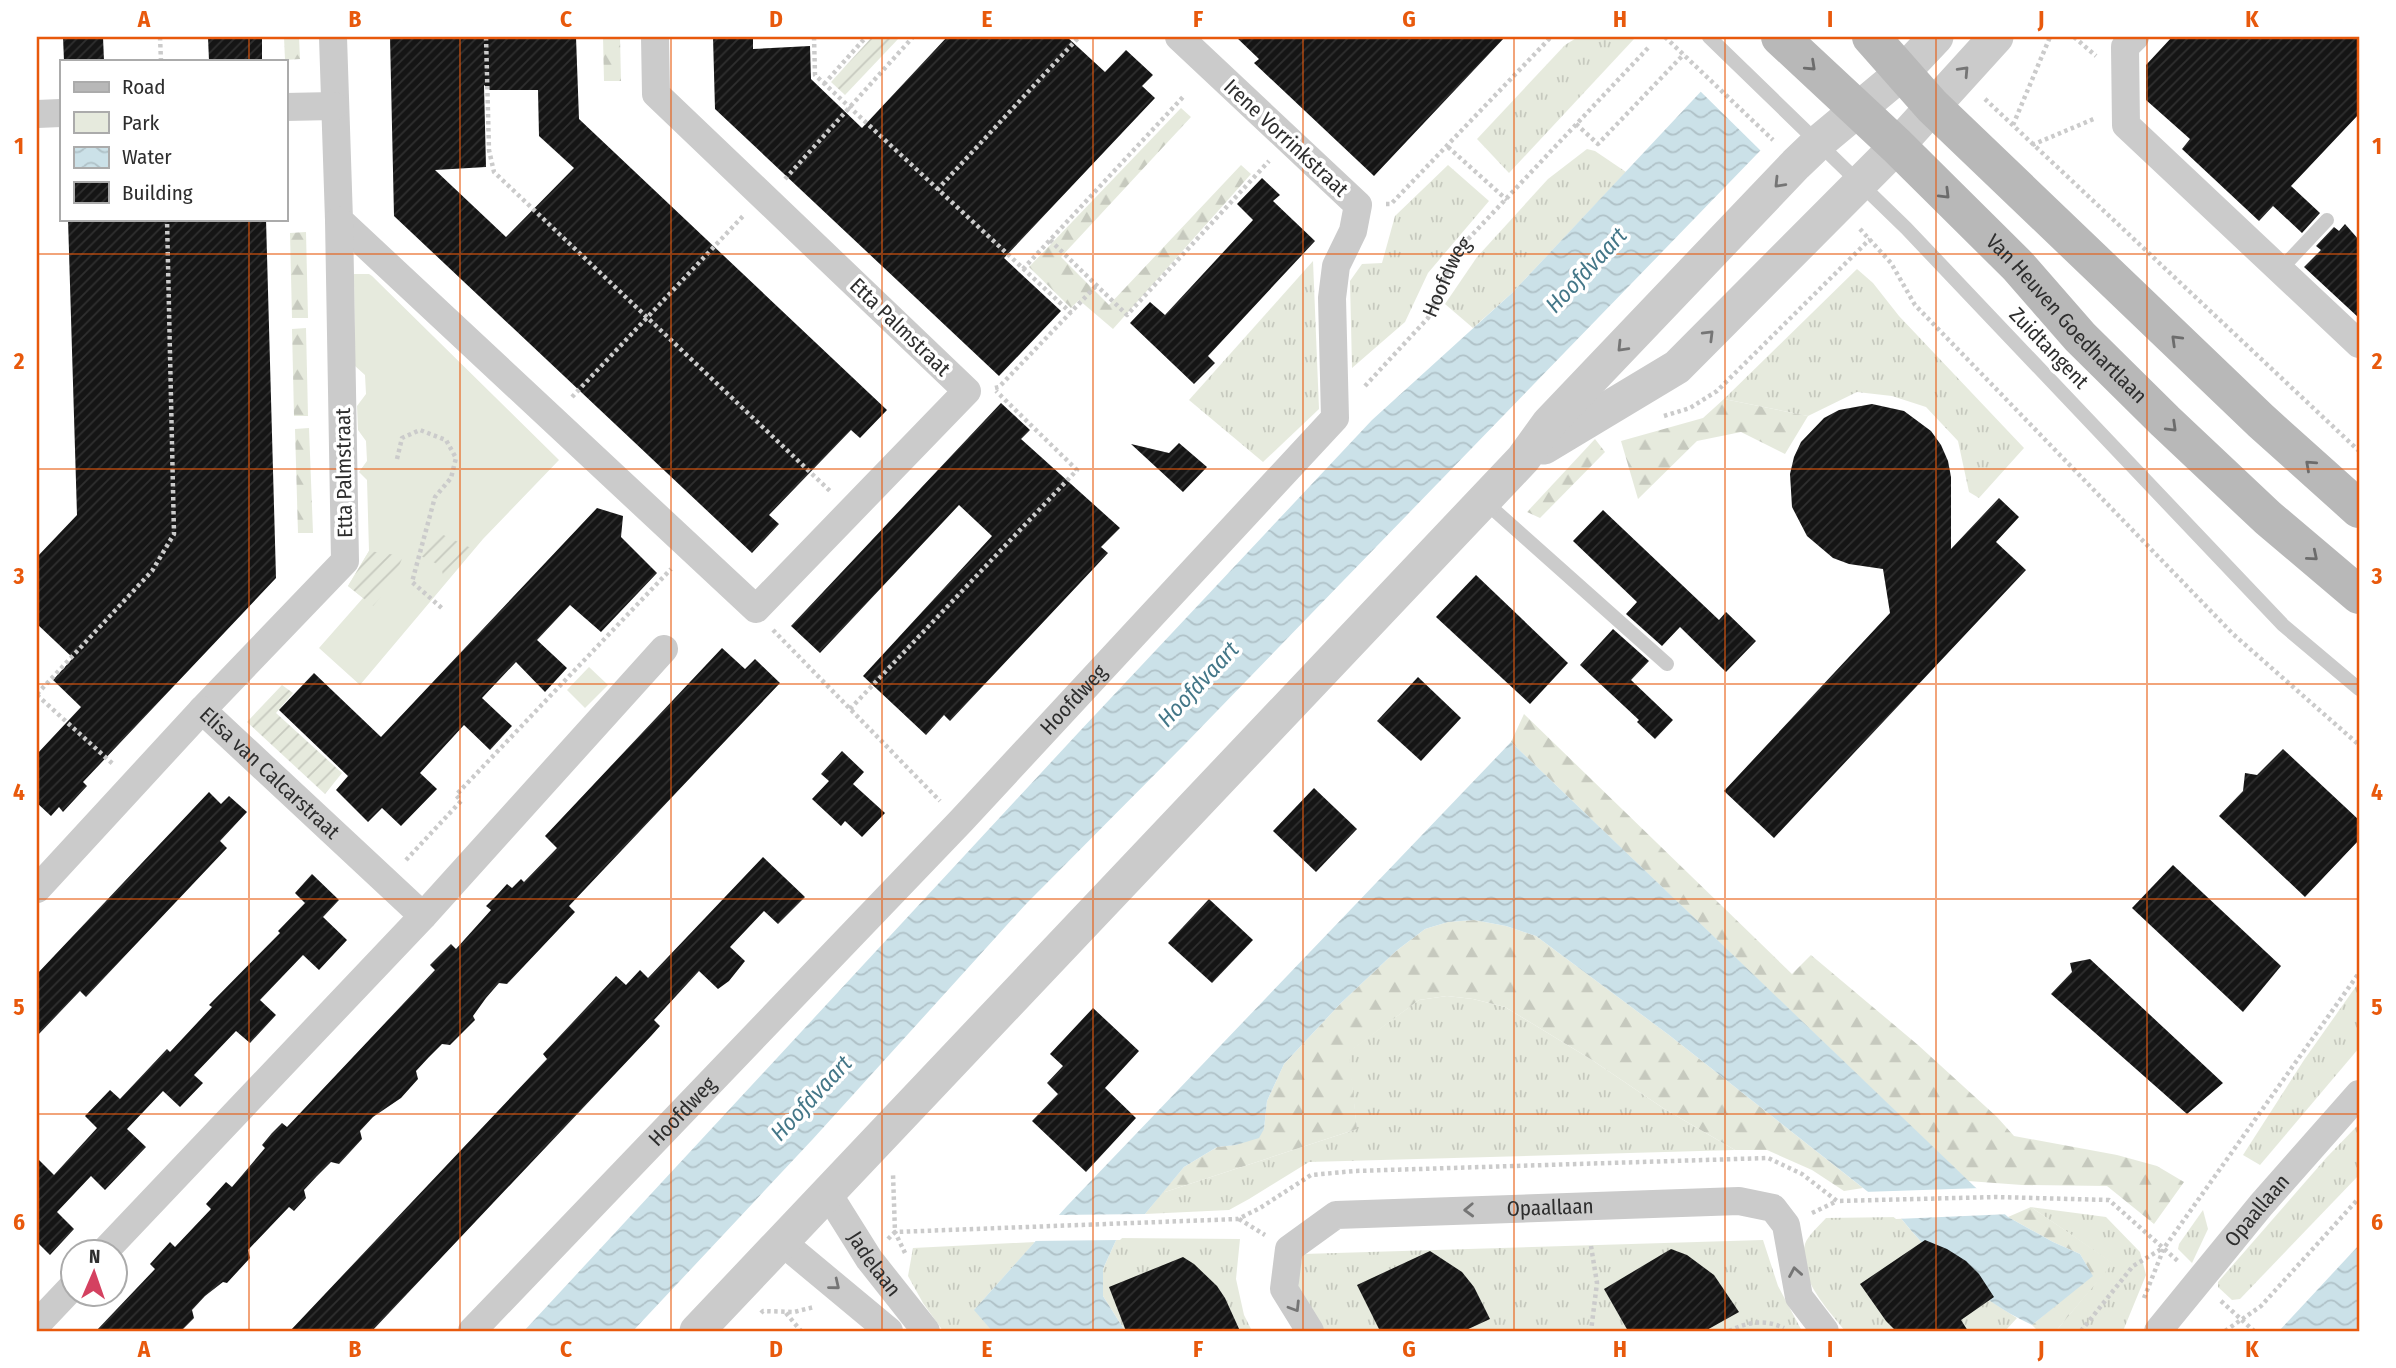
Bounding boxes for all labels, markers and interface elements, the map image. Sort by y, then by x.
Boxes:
text: A [137,5,151,33]
text: B [349,5,362,33]
text: C [560,5,572,33]
text: D [769,5,783,33]
text: E [982,5,993,33]
text: F [1193,5,1203,33]
text: G [1402,5,1416,33]
text: H [1613,5,1627,33]
text: I [1827,5,1833,33]
text: J [2037,5,2044,33]
text: K [2245,5,2259,33]
one-way arrow [1803,57,1816,70]
legend [60,60,287,220]
one-way arrow [1956,66,1969,79]
text: Road [122,74,166,100]
street label: Irene Vorrinkstraat [1218,74,1354,202]
text: Park [122,110,160,136]
text: 1 [14,132,24,160]
text: 1 [2372,132,2382,160]
text: Water [122,144,172,170]
one-way arrow [1774,174,1787,187]
text: Building [122,180,193,206]
one-way arrow [1937,185,1950,198]
water label: Hoofdvaart [1540,221,1633,318]
street label: Van Heuven Goedhartlaan [1981,229,2152,409]
street label: Hoofdweg [1417,231,1477,321]
street label: Etta Palmstraat [844,273,956,382]
street label: Zuidtangent [2004,302,2094,394]
one-way arrow [1701,331,1714,344]
one-way arrow [2171,335,2184,348]
one-way arrow [1617,339,1630,352]
text: 2 [13,347,25,375]
text: 2 [2371,347,2383,375]
street label: Etta Palmstraat [330,408,358,538]
one-way arrow [2164,419,2177,431]
one-way arrow [2305,461,2318,473]
one-way arrow [2305,548,2318,560]
text: 3 [13,562,25,590]
text: 3 [2371,562,2383,590]
water label: Hoofdvaart [1152,635,1245,732]
street label: Hoofdweg [1035,659,1113,740]
street label: Elisa van Calcarstraat [194,702,345,845]
text: 4 [13,778,25,806]
text: 4 [2371,778,2383,806]
text: 5 [13,993,25,1021]
text: 5 [2371,993,2383,1021]
water label: Hoofdvaart [765,1049,858,1146]
street label: Hoofdweg [643,1071,722,1152]
street label: Opaallaan [2219,1169,2295,1252]
street label: Opaallaan [1506,1193,1594,1222]
one-way arrow [1463,1203,1474,1218]
text: 6 [13,1208,25,1236]
text: 6 [2371,1208,2383,1236]
street label: Jadelaan [842,1226,907,1302]
north arrow [60,1238,130,1308]
text: N [88,1245,101,1268]
one-way arrow [1788,1266,1803,1278]
one-way arrow [826,1277,839,1289]
one-way arrow [1287,1300,1300,1313]
text: A [137,1335,151,1363]
text: B [349,1335,362,1363]
text: C [560,1335,572,1363]
text: D [769,1335,783,1363]
text: E [982,1335,993,1363]
text: F [1193,1335,1203,1363]
text: G [1402,1335,1416,1363]
text: H [1613,1335,1627,1363]
text: I [1827,1335,1833,1363]
text: J [2037,1335,2044,1363]
text: K [2245,1335,2259,1363]

